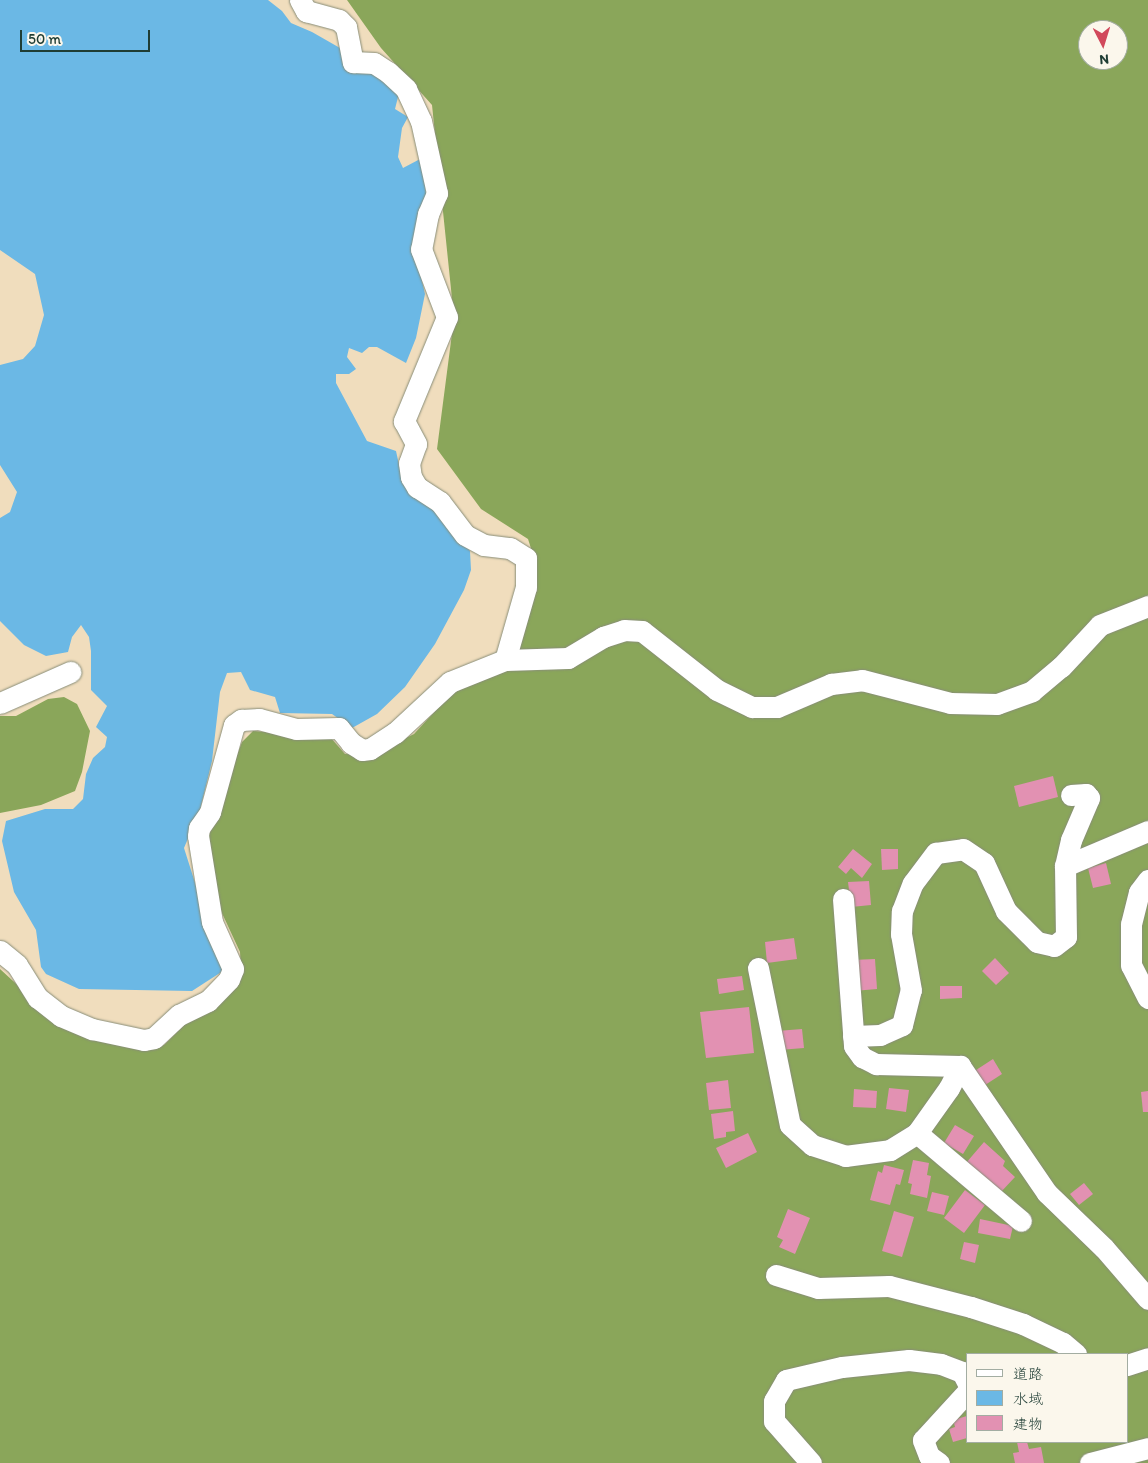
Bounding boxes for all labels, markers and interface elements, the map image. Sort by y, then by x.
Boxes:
scale bar [22,20,152,52]
north arrow [1078,20,1128,70]
text: 50 m [28,30,61,48]
text: N [1099,51,1110,68]
legend [966,1353,1128,1443]
text: 道路 [1013,1365,1043,1383]
text: 水域 [1013,1390,1043,1408]
text: 建物 [1013,1415,1043,1433]

